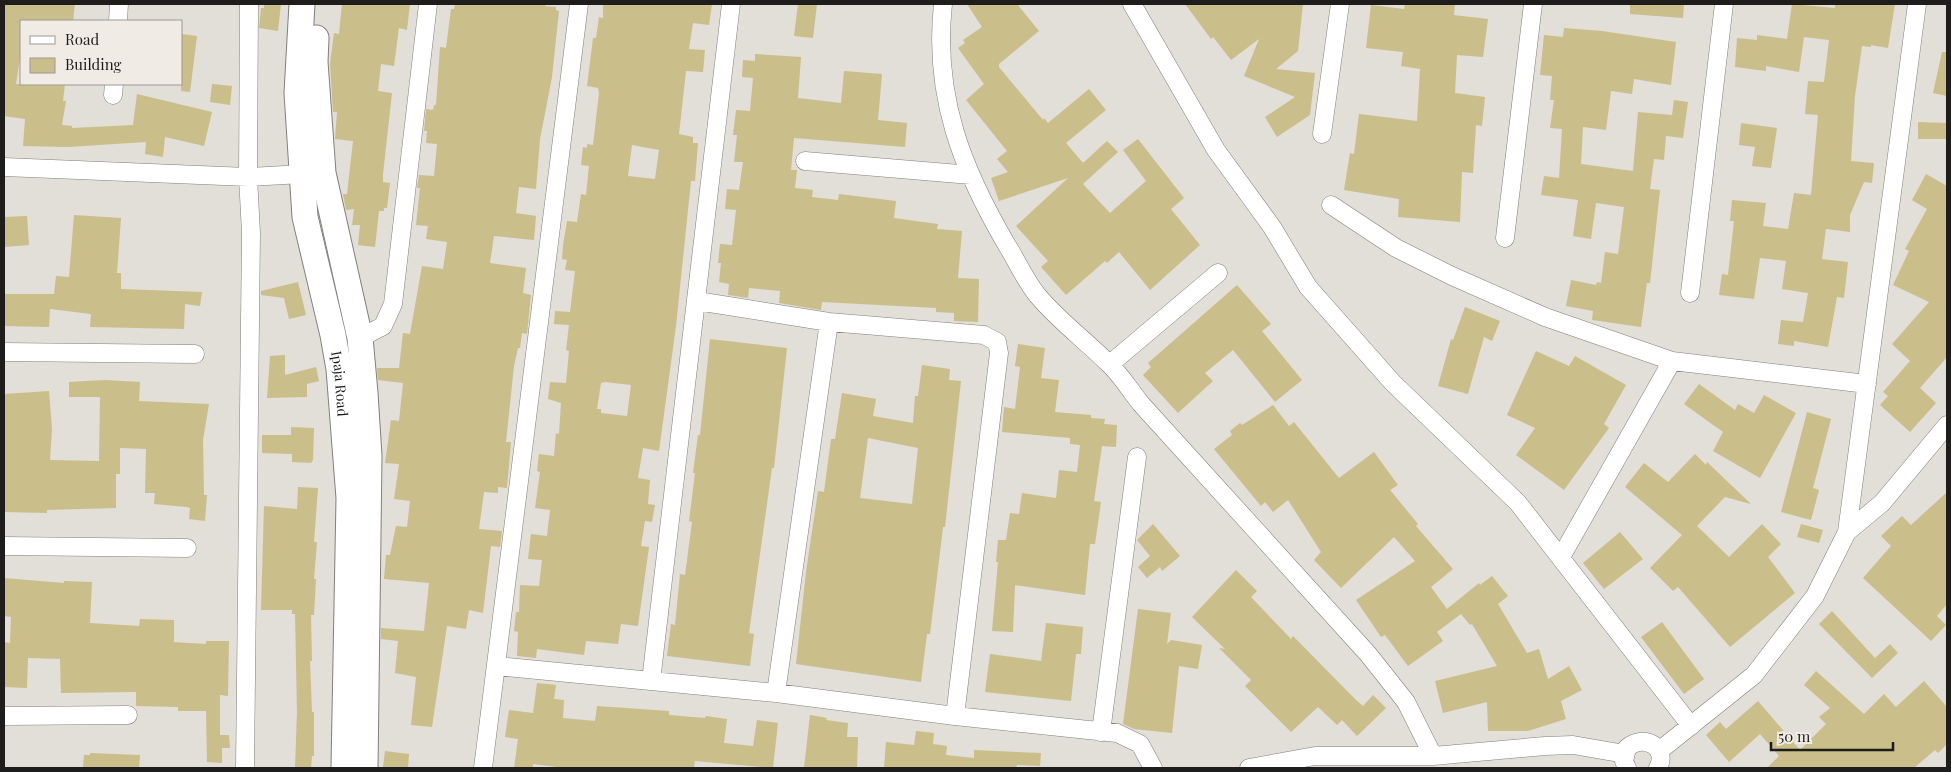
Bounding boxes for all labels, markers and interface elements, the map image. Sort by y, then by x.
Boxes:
legend [20,20,182,85]
text: Road [65,29,99,49]
text: Building [65,54,122,74]
street label: Ipaja Road [327,350,353,417]
scale bar [1771,720,1894,752]
text: 50 m [1778,726,1811,746]

